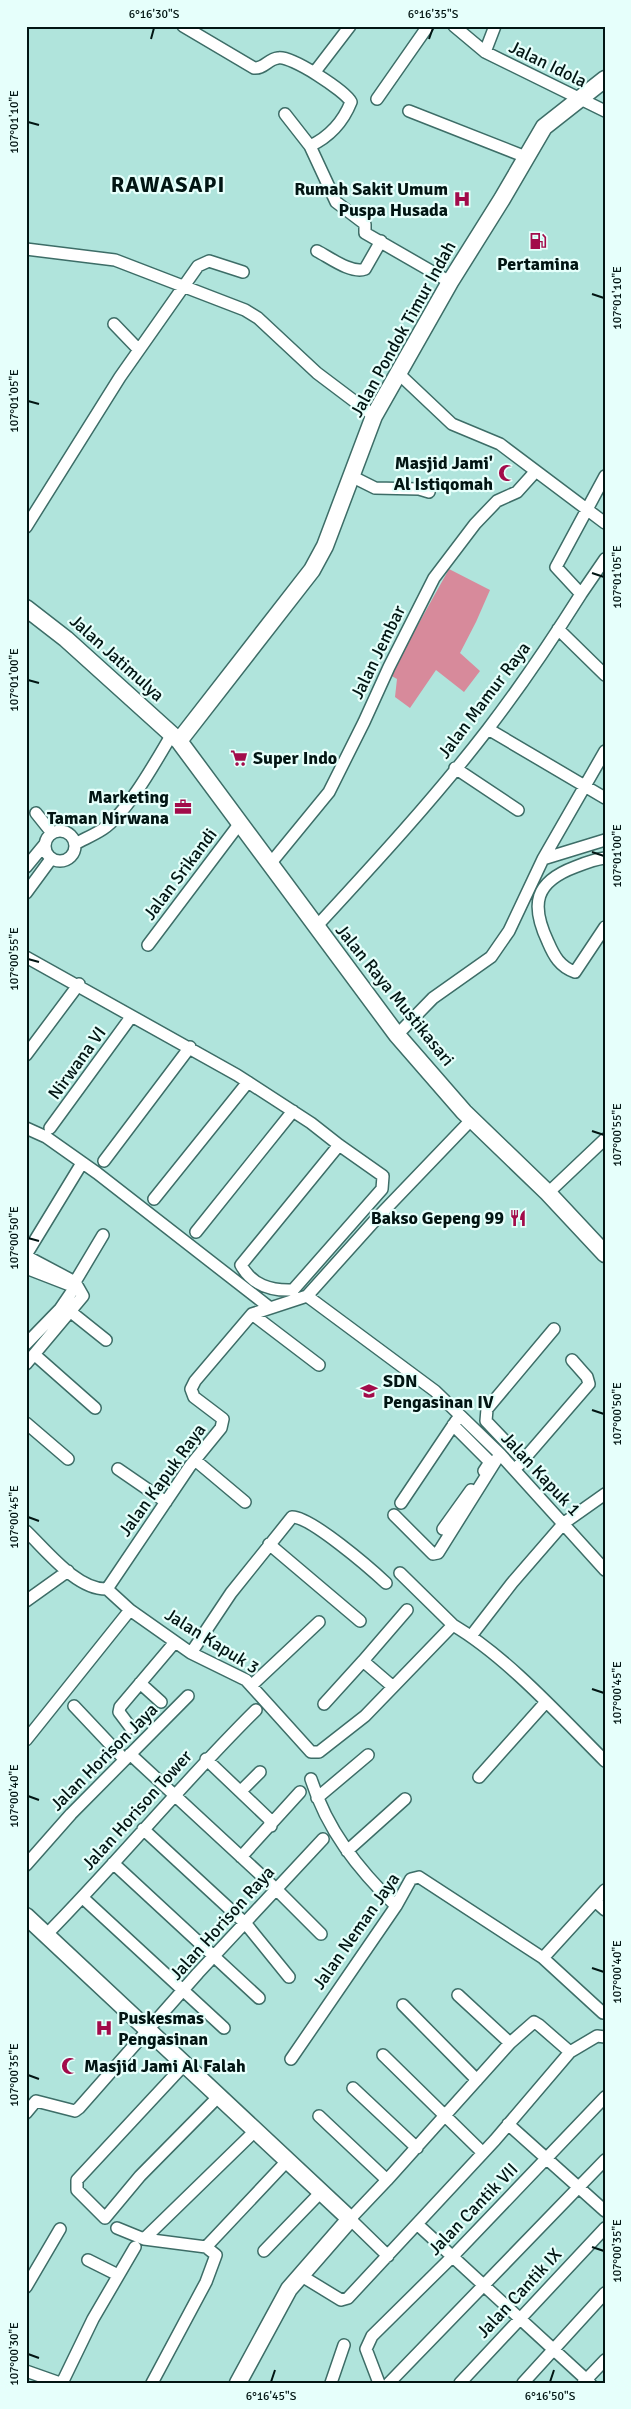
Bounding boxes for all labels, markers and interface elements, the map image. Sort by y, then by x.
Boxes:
text: 6°16'30"S [129,7,180,22]
text: 6°16'35"S [408,7,459,22]
street label: Jalan Idola [506,36,590,92]
text: 107°01'10"E [7,90,22,154]
district label: RAWASAPI [111,171,225,198]
place label: Rumah Sakit Umum Puspa Husada [294,178,448,221]
hospital icon: Rumah Sakit Umum Puspa Husada [452,189,472,209]
fuel station icon: Pertamina [528,231,548,251]
street label: Jalan Pondok Timur Indah [345,237,461,421]
place label: Pertamina [497,253,579,275]
text: 107°01'10"E [610,266,625,330]
text: 107°01'05"E [7,369,22,433]
place label: Masjid Jami' Al Istiqomah [394,452,493,495]
mosque icon: Masjid Jami' Al Istiqomah [497,463,517,483]
text: 107°01'05"E [610,545,625,609]
street label: Jalan Jembar [346,601,410,702]
street label: Jalan Jatimulya [65,610,169,706]
street label: Jalan Mamur Raya [433,637,535,763]
text: 107°01'00"E [7,648,22,712]
place label: Super Indo [253,747,337,769]
supermarket icon: Super Indo [229,748,249,768]
place label: Marketing Taman Nirwana [47,786,169,829]
office icon: Marketing Taman Nirwana [173,797,193,817]
street label: Jalan Srikandi [138,824,222,924]
text: 107°01'00"E [610,824,625,888]
street label: Jalan Raya Mustikasari [331,920,459,1070]
text: 107°00'55"E [7,927,22,991]
street label: Nirwana VI [43,1022,111,1104]
text: 107°00'55"E [610,1103,625,1167]
text: 107°00'50"E [7,1206,22,1270]
place label: Bakso Gepeng 99 [371,1207,504,1229]
restaurant icon: Bakso Gepeng 99 [508,1208,528,1228]
place label: SDN Pengasinan IV [383,1370,494,1413]
school or university icon: SDN Pengasinan IV [359,1381,379,1401]
text: 107°00'50"E [610,1382,625,1446]
street label: Jalan Kapuk Raya [114,1419,210,1541]
street label: Jalan Kapuk 1 [497,1427,585,1521]
text: 107°00'45"E [7,1485,22,1549]
street label: Jalan Kapuk 3 [161,1603,263,1679]
text: 107°00'45"E [610,1661,625,1725]
street label: Jalan Horison Jaya [46,1699,162,1815]
street label: Jalan Horison Tower [77,1745,197,1875]
text: 107°00'40"E [7,1764,22,1828]
street label: Jalan Horison Raya [165,1861,279,1985]
street label: Jalan Neman Jaya [308,1868,404,1994]
text: 107°00'40"E [610,1940,625,2004]
place label: Puskesmas Pengasinan [118,2007,208,2050]
hospital icon: Puskesmas Pengasinan [94,2018,114,2038]
text: 107°00'35"E [7,2043,22,2107]
place label: Masjid Jami Al Falah [84,2055,246,2077]
mosque icon: Masjid Jami Al Falah [60,2056,80,2076]
street label: Jalan Cantik VII [423,2158,523,2260]
text: 107°00'35"E [610,2219,625,2283]
street label: Jalan Cantik IX [472,2243,566,2342]
text: 107°00'30"E [7,2322,22,2386]
text: 6°16'45"S [246,2389,297,2404]
text: 6°16'50"S [525,2389,576,2404]

